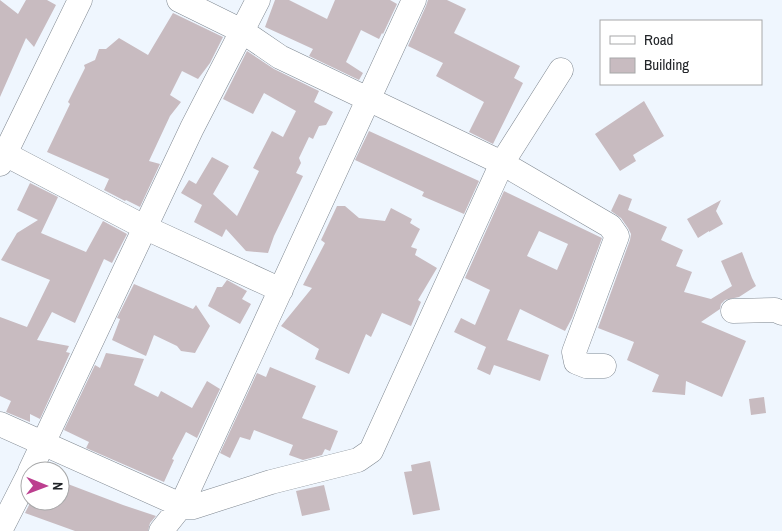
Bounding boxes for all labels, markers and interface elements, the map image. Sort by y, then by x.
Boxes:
legend [600,20,762,85]
text: Road [644,29,673,50]
text: Building [644,54,689,75]
north arrow [20,461,70,511]
text: N [49,482,67,491]

